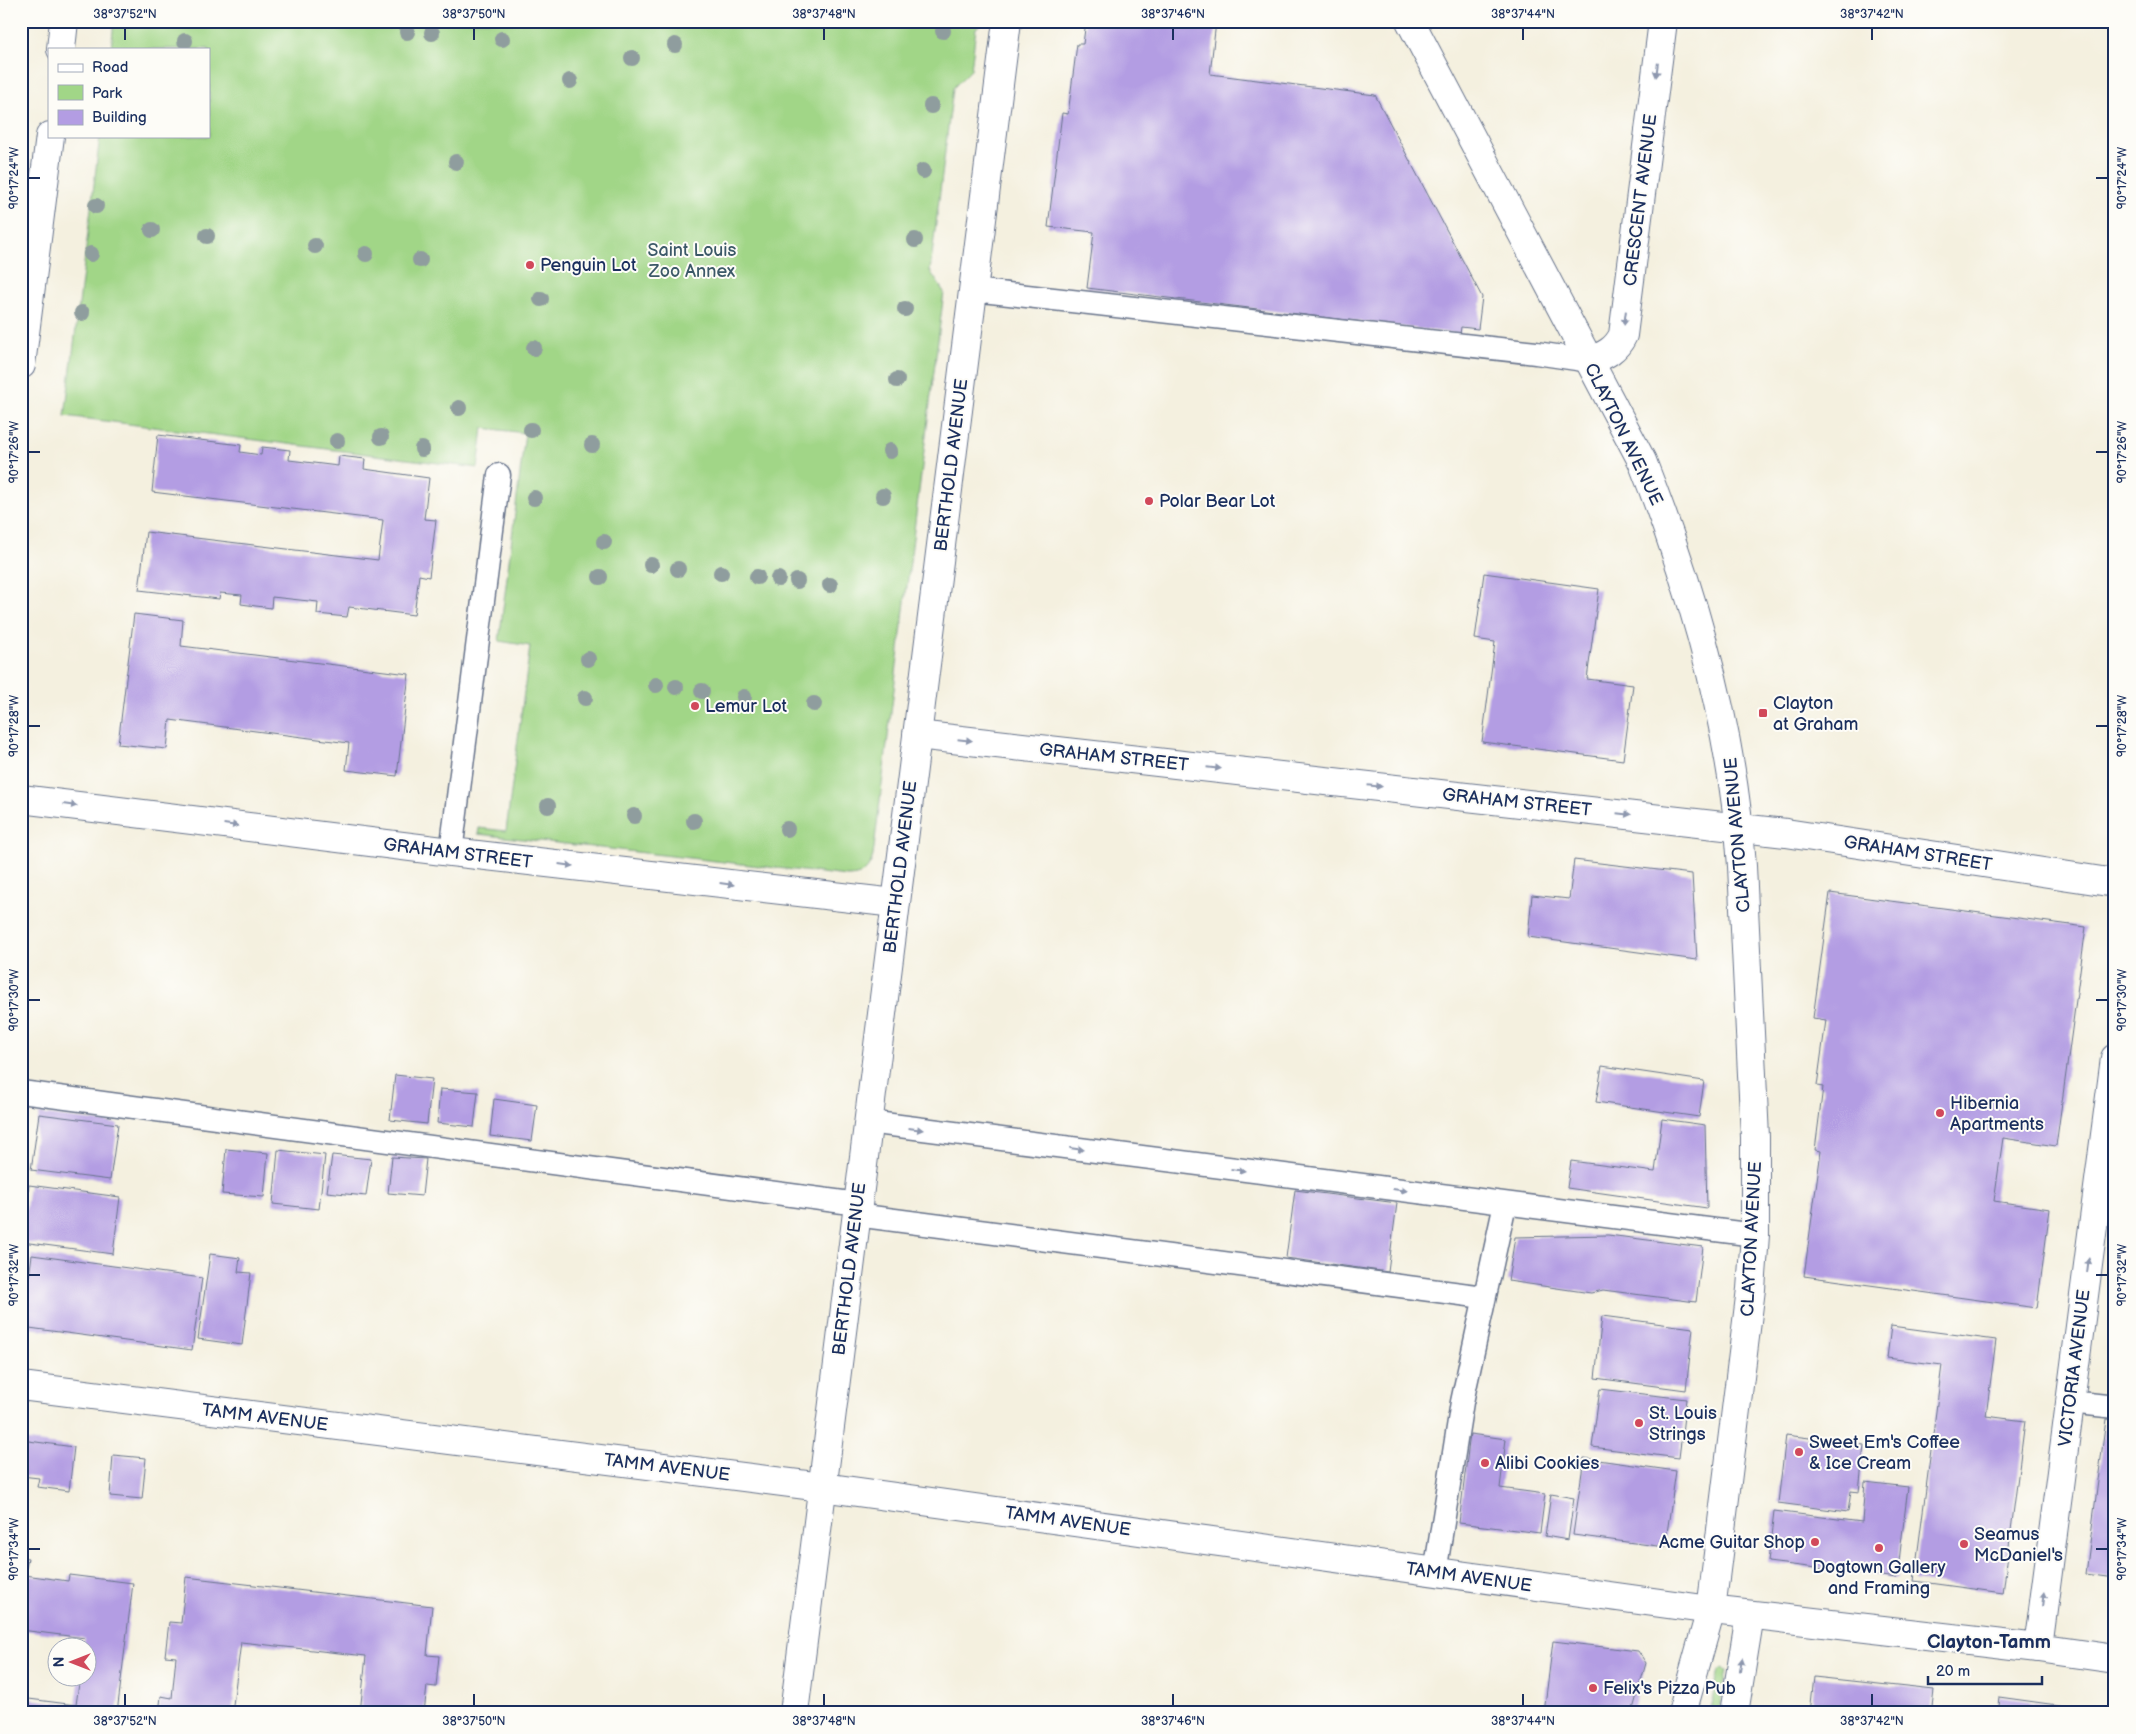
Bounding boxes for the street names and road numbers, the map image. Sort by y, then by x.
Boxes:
street label: CRESCENT AVENUE [1620,113,1661,287]
street label: CLAYTON AVENUE [1580,360,1667,509]
street label: BERTHOLD AVENUE [930,377,973,553]
street label: GRAHAM STREET [1038,739,1190,776]
street label: CLAYTON AVENUE [1720,756,1755,913]
street label: BERTHOLD AVENUE [879,779,922,955]
street label: GRAHAM STREET [1441,784,1593,821]
street label: GRAHAM STREET [1842,831,1994,876]
street label: GRAHAM STREET [382,834,534,873]
street label: CLAYTON AVENUE [1737,1161,1766,1317]
street label: BERTHOLD AVENUE [828,1181,871,1357]
street label: VICTORIA AVENUE [2054,1288,2095,1448]
street label: TAMM AVENUE [201,1399,329,1436]
street label: TAMM AVENUE [603,1449,731,1486]
street label: TAMM AVENUE [1004,1502,1132,1541]
street label: TAMM AVENUE [1405,1558,1533,1597]

